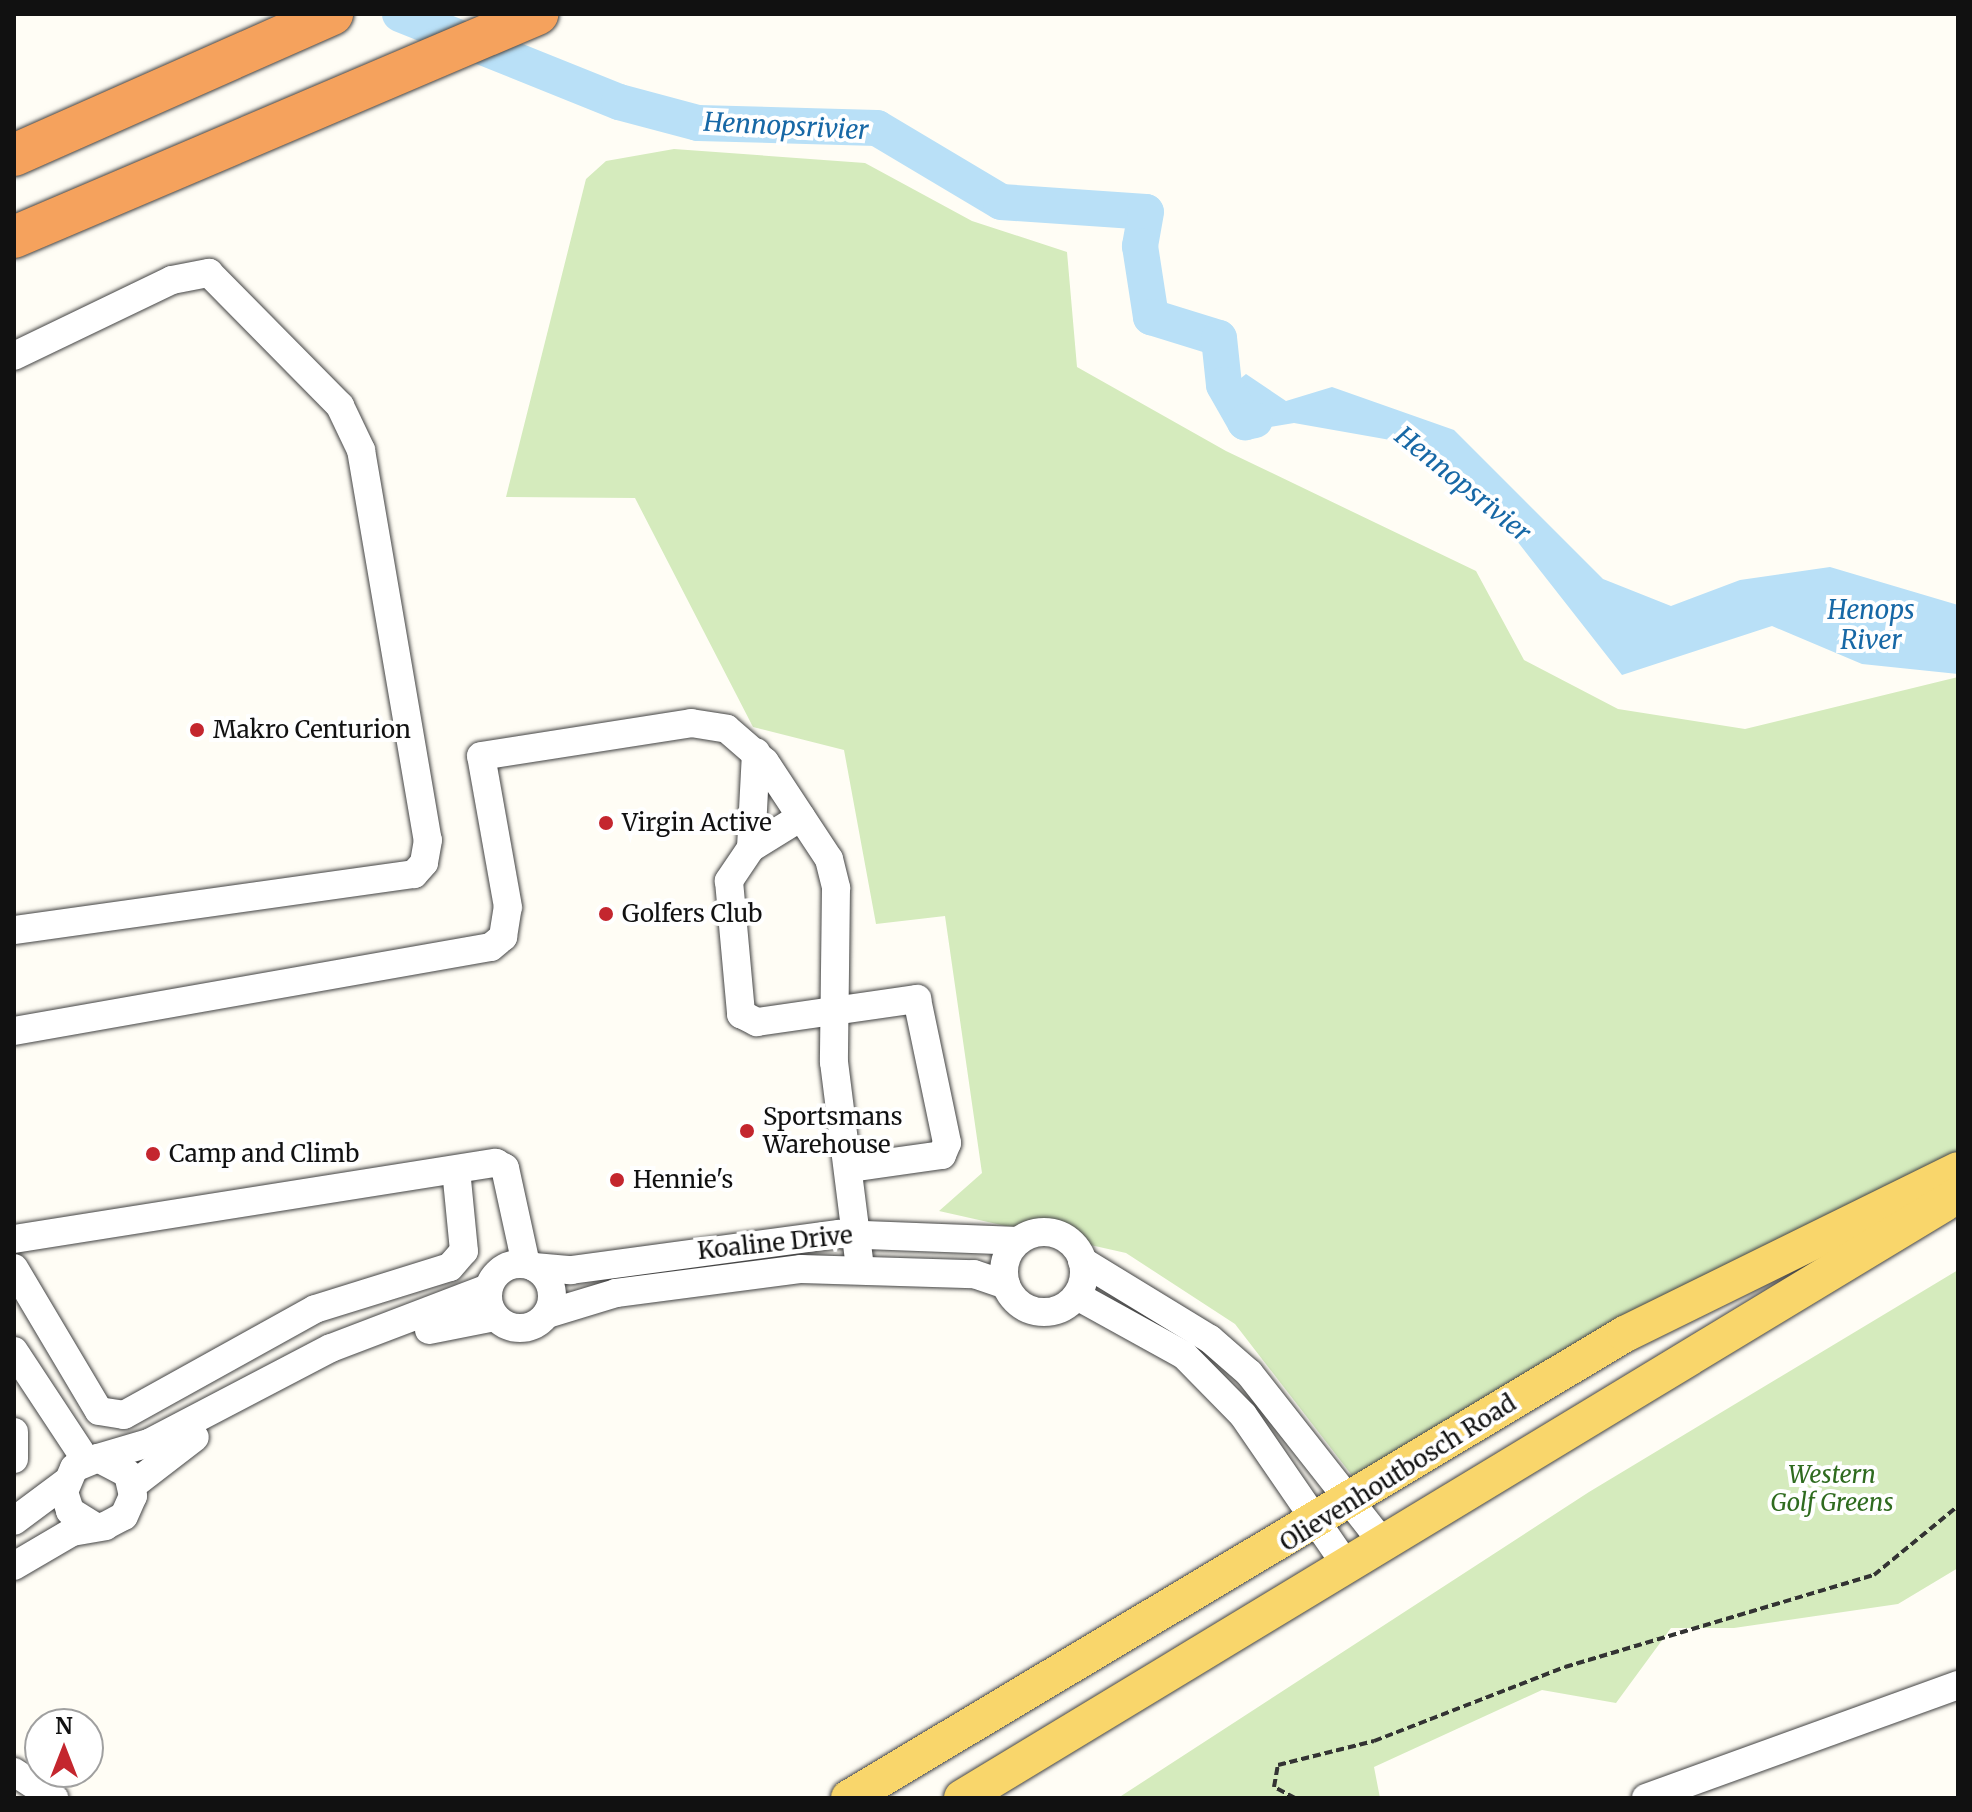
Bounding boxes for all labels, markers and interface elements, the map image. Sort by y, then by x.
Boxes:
water label: Hennopsrivier [703,106,869,146]
water label: Hennopsrivier [1389,420,1537,548]
water label: Henops River [1827,594,1915,656]
place label: Makro Centurion [213,716,411,744]
marker: Makro Centurion [188,721,206,739]
place label: Virgin Active [622,809,772,837]
marker: Virgin Active [597,814,615,832]
place label: Golfers Club [622,900,762,928]
marker: Golfers Club [597,905,615,923]
place label: Sportsmans Warehouse [763,1103,903,1159]
marker: Sportsmans Warehouse [738,1122,756,1140]
place label: Camp and Climb [169,1140,359,1168]
marker: Camp and Climb [144,1145,162,1163]
place label: Hennie's [633,1166,733,1194]
marker: Hennie's [608,1171,626,1189]
street label: Koaline Drive [696,1221,854,1265]
street label: Olievenhoutbosch Road [1275,1389,1521,1557]
park label: Western Golf Greens [1771,1461,1893,1517]
north arrow [24,1708,104,1788]
text: N [55,1712,73,1740]

